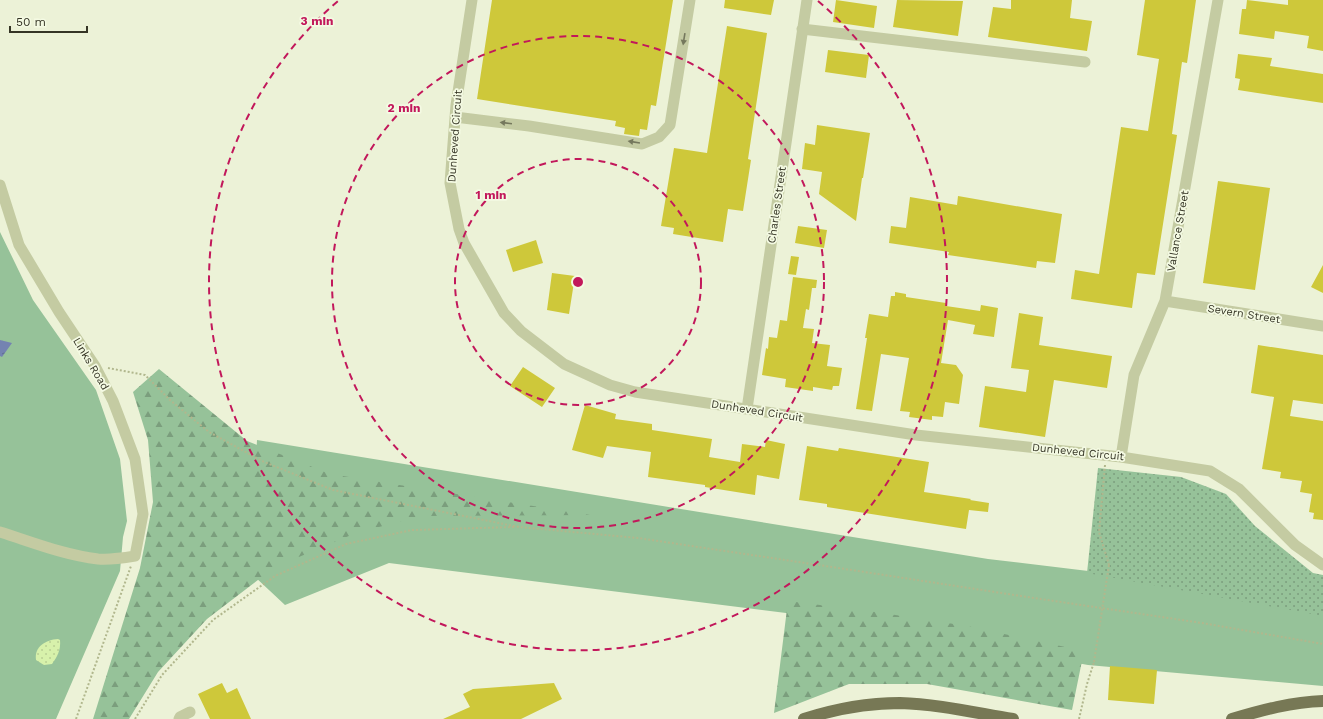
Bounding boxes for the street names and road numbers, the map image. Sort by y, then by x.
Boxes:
street label: Dunheved Circuit [445,89,465,183]
street label: Charles Street [765,165,789,244]
street label: Vallance Street [1164,189,1192,272]
street label: Severn Street [1207,302,1282,326]
street label: Links Road [70,335,112,393]
street label: Dunheved Circuit [710,397,804,425]
street label: Dunheved Circuit [1031,441,1125,463]

